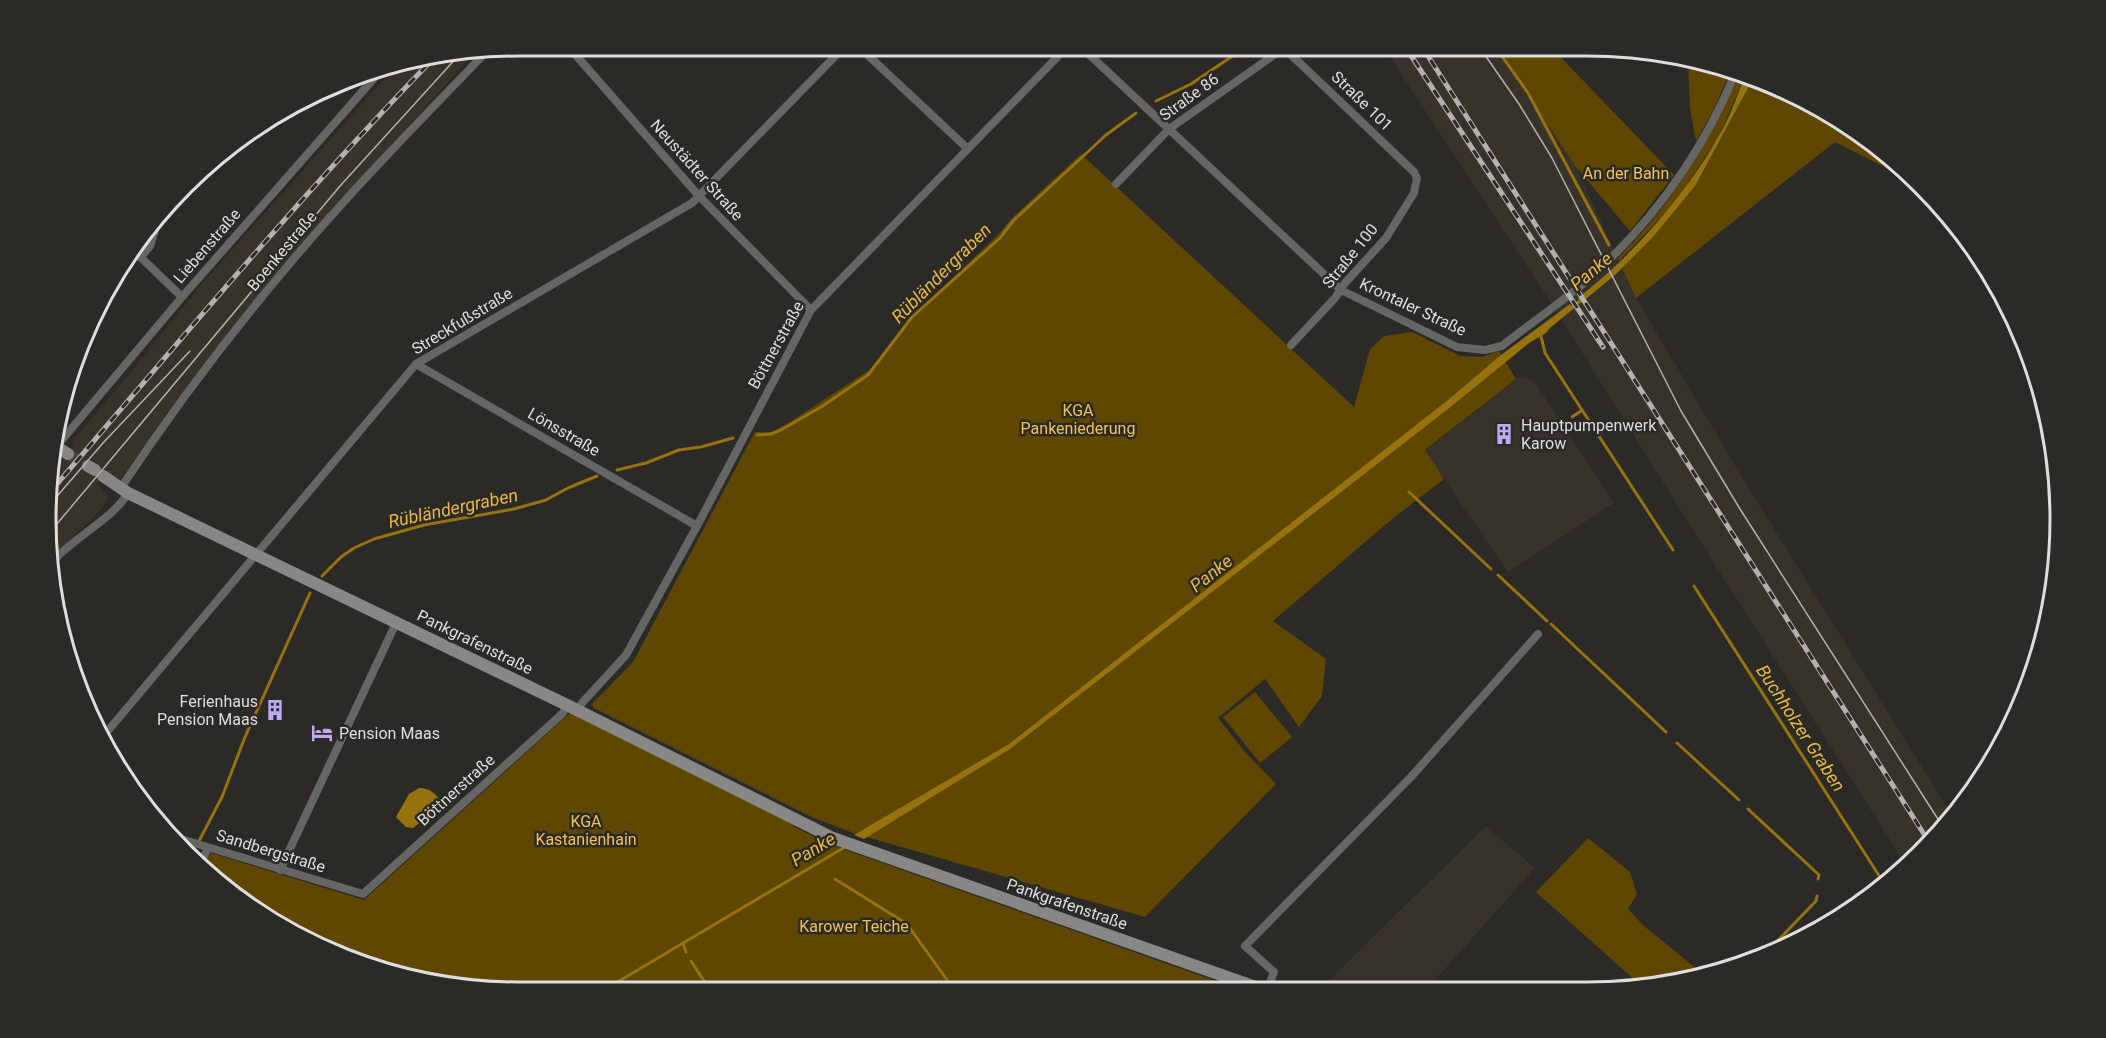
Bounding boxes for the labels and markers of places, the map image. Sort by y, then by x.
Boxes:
place label: Hauptpumpenwerk Karow [1521,416,1657,453]
building icon: Hauptpumpenwerk Karow [1492,422,1516,446]
place label: Ferienhaus Pension Maas [157,692,258,729]
building icon: Ferienhaus Pension Maas [263,698,287,722]
hotel icon: Pension Maas [310,721,334,745]
place label: Pension Maas [339,724,440,743]

